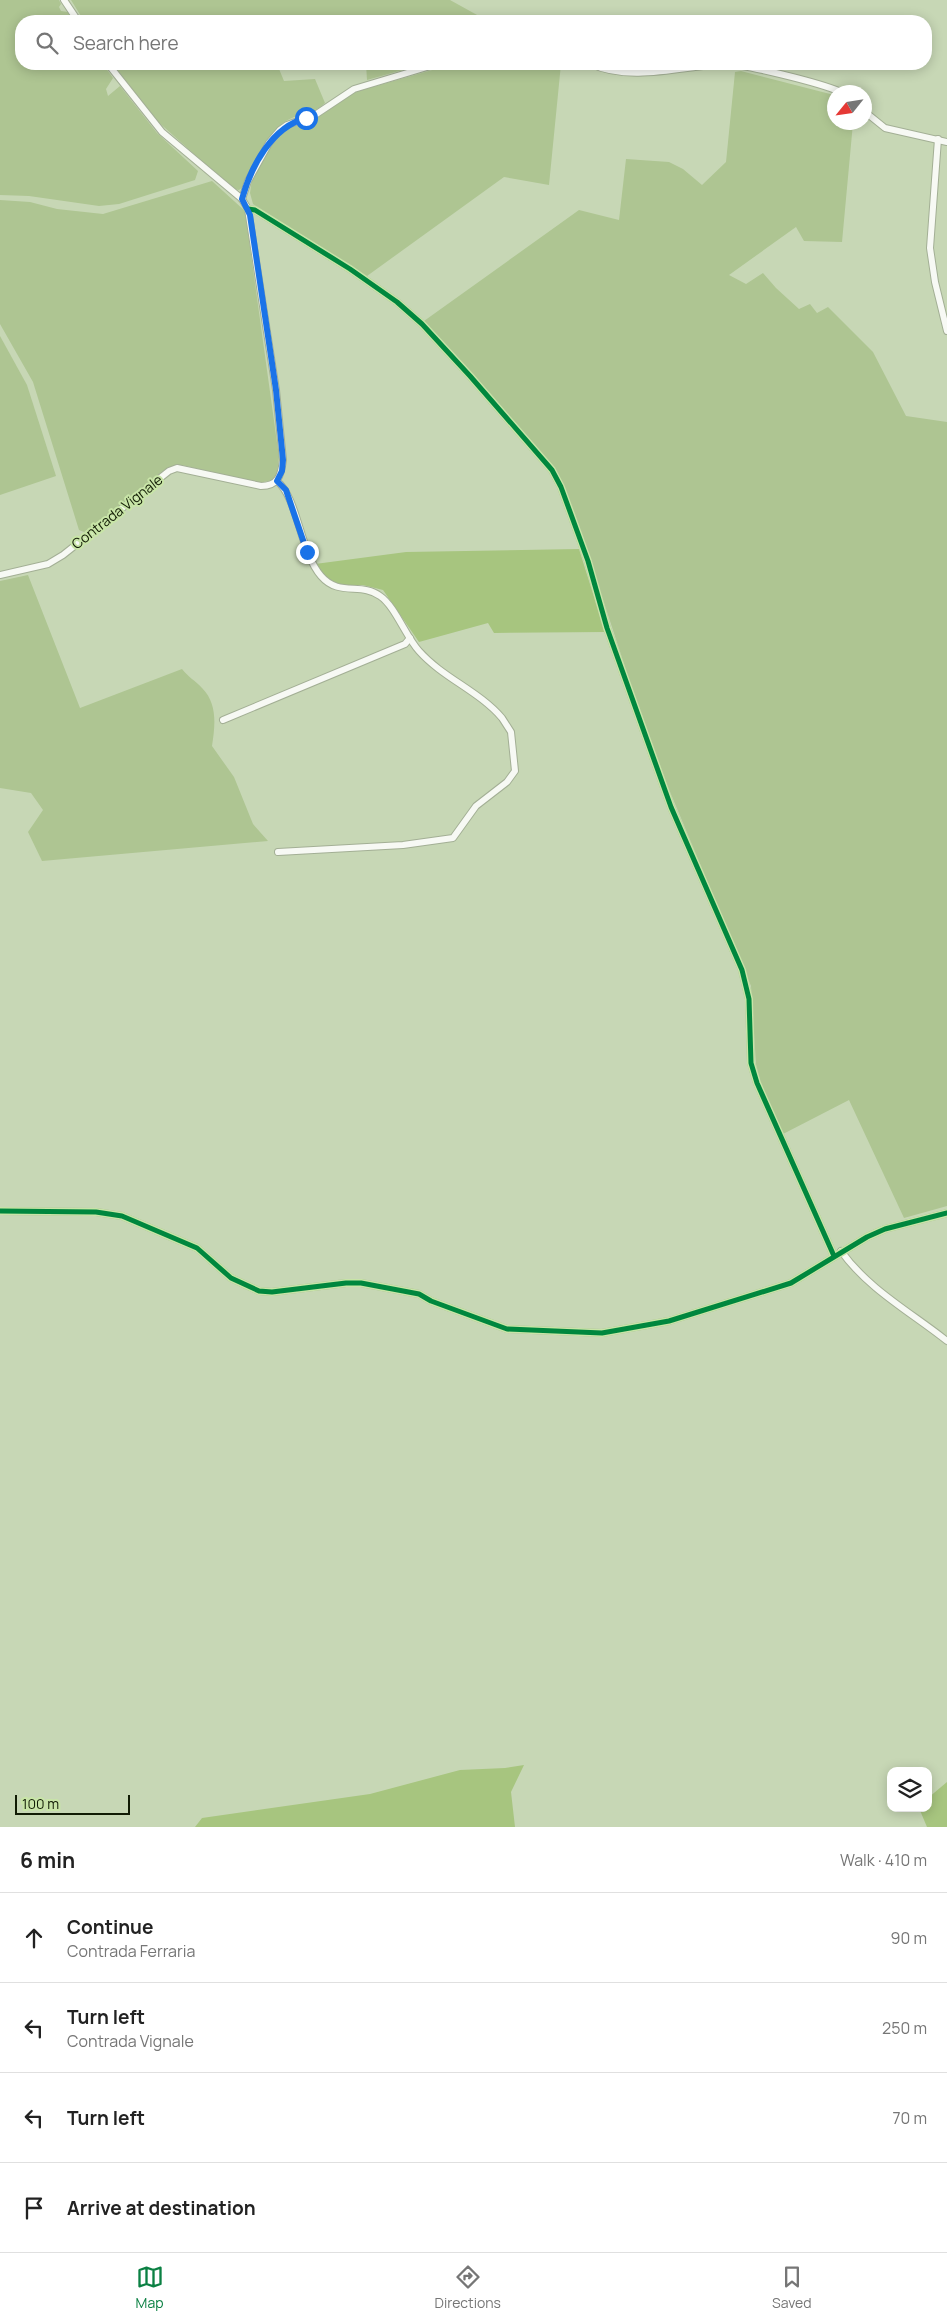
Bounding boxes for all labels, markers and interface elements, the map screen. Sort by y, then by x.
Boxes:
search box [15,15,932,70]
icon: search [33,29,61,57]
text: Search here [73,30,179,56]
north arrow [827,85,872,130]
route start [295,107,318,130]
street label: Contrada Vignale [67,470,166,553]
route end [296,541,319,564]
map controls [887,1767,932,1812]
button: layers [887,1767,932,1812]
scale bar [15,1792,130,1815]
text: 100 m [22,1794,59,1813]
text: 6 min [20,1846,75,1874]
text: Walk · 410 m [840,1849,927,1871]
text: Continue [67,1914,153,1940]
icon: ahead [20,1924,48,1952]
text: 90 m [891,1927,927,1949]
text: Contrada Ferraria [67,1940,195,1962]
text: Turn left [67,2004,145,2030]
icon: left [20,2014,48,2042]
text: 250 m [882,2017,927,2039]
text: Contrada Vignale [67,2030,194,2052]
icon: left [20,2104,48,2132]
text: Turn left [67,2105,145,2131]
text: 70 m [892,2107,927,2129]
icon: arrive [20,2194,48,2222]
text: Arrive at destination [67,2195,256,2221]
tab: Map [136,2263,164,2312]
tab: Directions [435,2263,501,2312]
tab: Saved [772,2263,811,2312]

